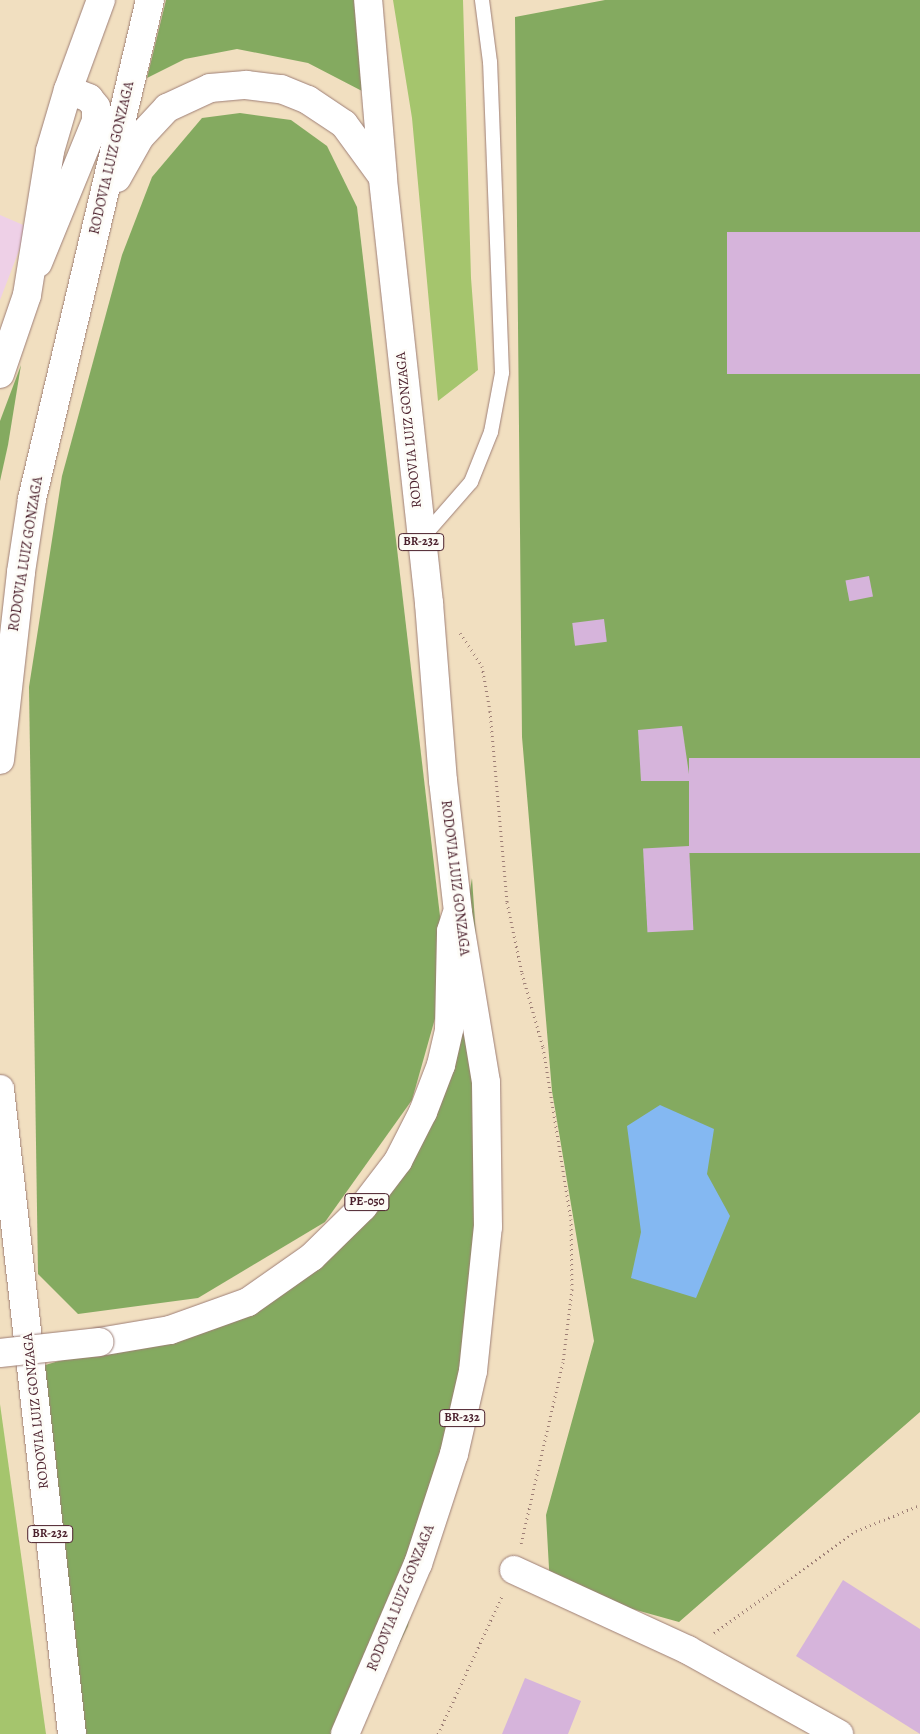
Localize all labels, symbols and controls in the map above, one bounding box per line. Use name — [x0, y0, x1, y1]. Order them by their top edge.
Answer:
street label: RODOVIA LUIZ GONZAGA — [86, 80, 138, 236]
street label: RODOVIA LUIZ GONZAGA — [392, 351, 426, 509]
street label: RODOVIA LUIZ GONZAGA — [5, 475, 47, 633]
road number: BR-232 — [397, 532, 445, 552]
street label: RODOVIA LUIZ GONZAGA — [437, 799, 473, 957]
road number: PE-050 — [343, 1192, 391, 1212]
street label: RODOVIA LUIZ GONZAGA — [19, 1332, 53, 1490]
road number: BR-232 — [438, 1409, 486, 1428]
street label: RODOVIA LUIZ GONZAGA — [364, 1522, 438, 1674]
road number: BR-232 — [26, 1525, 74, 1544]

